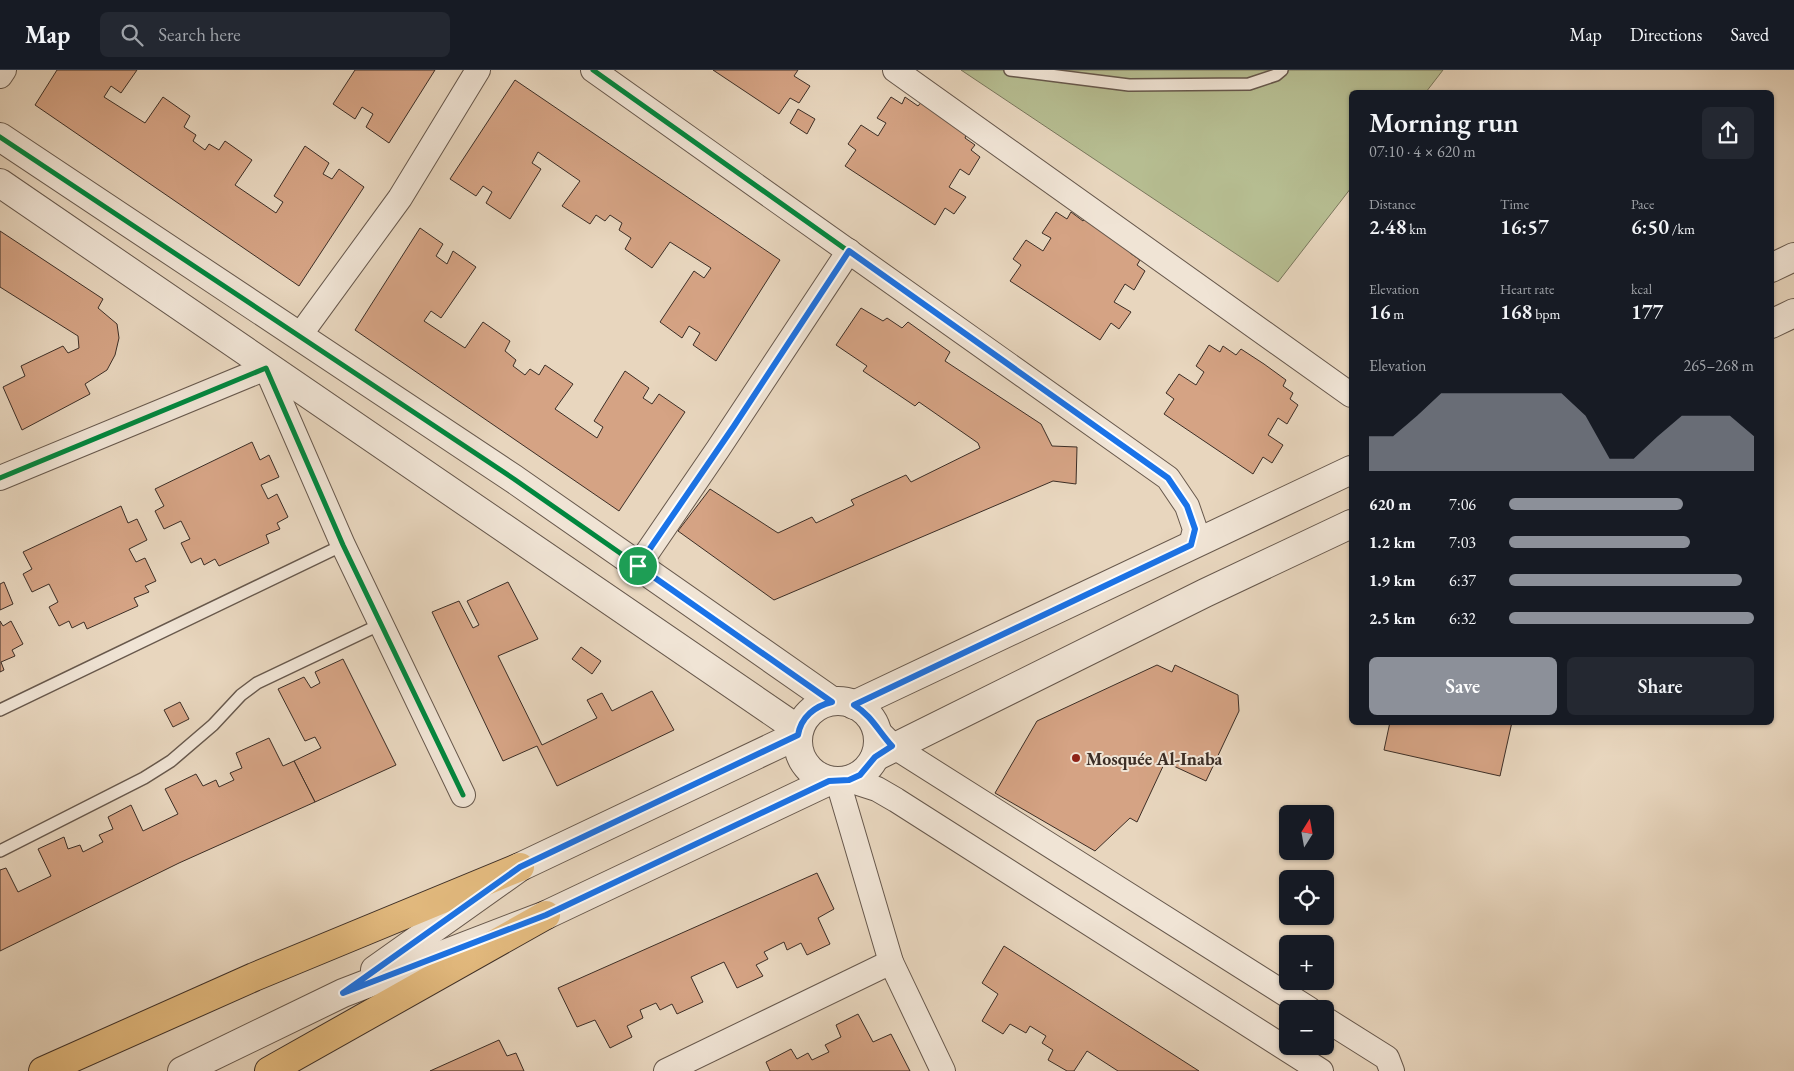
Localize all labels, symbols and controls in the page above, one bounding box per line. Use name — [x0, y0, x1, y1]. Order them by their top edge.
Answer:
search box — [100, 12, 450, 57]
text: Map — [25, 19, 70, 50]
icon: search — [118, 21, 146, 49]
text: Search here — [158, 22, 241, 47]
text: Map — [1570, 23, 1602, 46]
text: Directions — [1630, 23, 1702, 46]
text: Saved — [1730, 23, 1769, 46]
text: Morning run — [1369, 104, 1519, 140]
button: share — [1702, 107, 1754, 159]
text: 07:10 · 4 × 620 m — [1369, 141, 1476, 162]
text: Distance — [1369, 195, 1416, 213]
text: Time — [1500, 195, 1529, 213]
text: Pace — [1631, 195, 1655, 213]
text: 2.48 — [1369, 213, 1406, 240]
text: 16:57 — [1500, 213, 1549, 240]
text: 6:50 — [1631, 213, 1669, 240]
text: km — [1406, 220, 1427, 238]
text: /km — [1669, 220, 1695, 238]
text: Elevation — [1369, 280, 1419, 298]
text: Heart rate — [1500, 280, 1554, 298]
text: kcal — [1631, 280, 1652, 298]
text: 16 — [1369, 298, 1391, 325]
text: 168 — [1500, 298, 1532, 325]
text: 177 — [1631, 298, 1663, 325]
text: m — [1391, 305, 1404, 323]
text: bpm — [1532, 305, 1561, 323]
text: Elevation — [1369, 355, 1427, 376]
text: 265–268 m — [1683, 355, 1754, 376]
text: 620 m — [1369, 494, 1411, 515]
text: 7:06 — [1449, 494, 1476, 515]
text: 1.2 km — [1369, 532, 1415, 553]
text: 7:03 — [1449, 532, 1476, 553]
pin — [617, 545, 659, 587]
icon: arrive — [624, 552, 652, 580]
text: 1.9 km — [1369, 570, 1415, 591]
text: 6:37 — [1449, 570, 1476, 591]
text: 2.5 km — [1369, 608, 1415, 629]
text: 6:32 — [1449, 608, 1476, 629]
button: Save — [1369, 657, 1557, 715]
button: Share — [1567, 657, 1754, 715]
place label: Mosquée Al-Inaba — [1086, 747, 1223, 770]
marker: Mosquée Al-Inaba — [1070, 752, 1082, 764]
north arrow — [1279, 805, 1334, 860]
map controls — [1279, 805, 1334, 1055]
button: locate — [1279, 870, 1334, 925]
button: + — [1279, 935, 1334, 990]
button: − — [1279, 1000, 1334, 1055]

